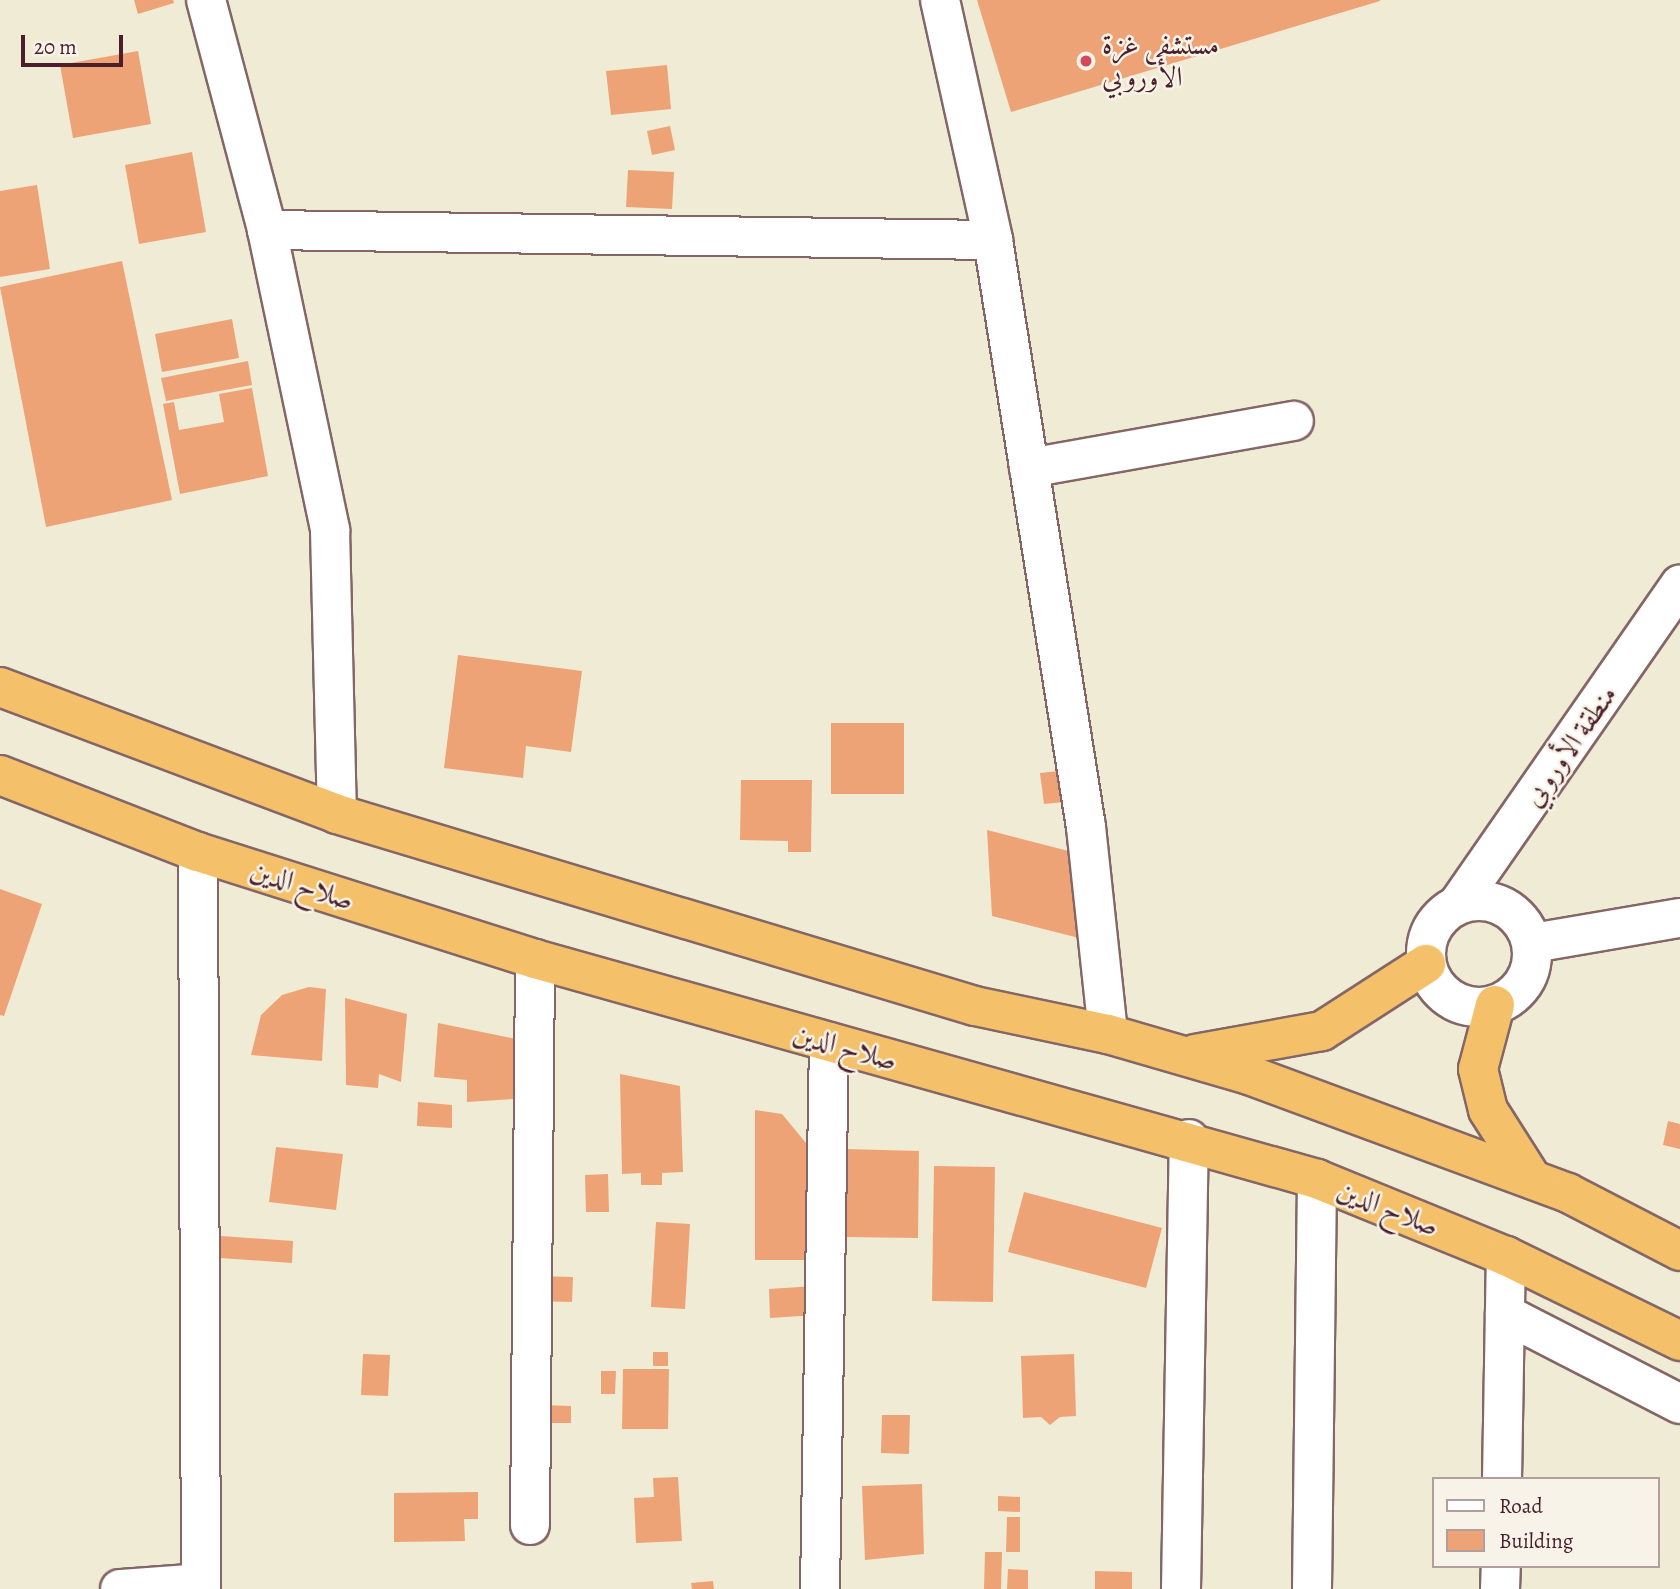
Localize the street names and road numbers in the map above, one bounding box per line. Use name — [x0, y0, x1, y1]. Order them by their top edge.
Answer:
street label: منطقة الأوروبي — [1516, 679, 1624, 813]
street label: صلاح الدين — [246, 853, 358, 917]
street label: صلاح الدين — [789, 1016, 901, 1078]
street label: صلاح الدين — [1332, 1172, 1444, 1244]

